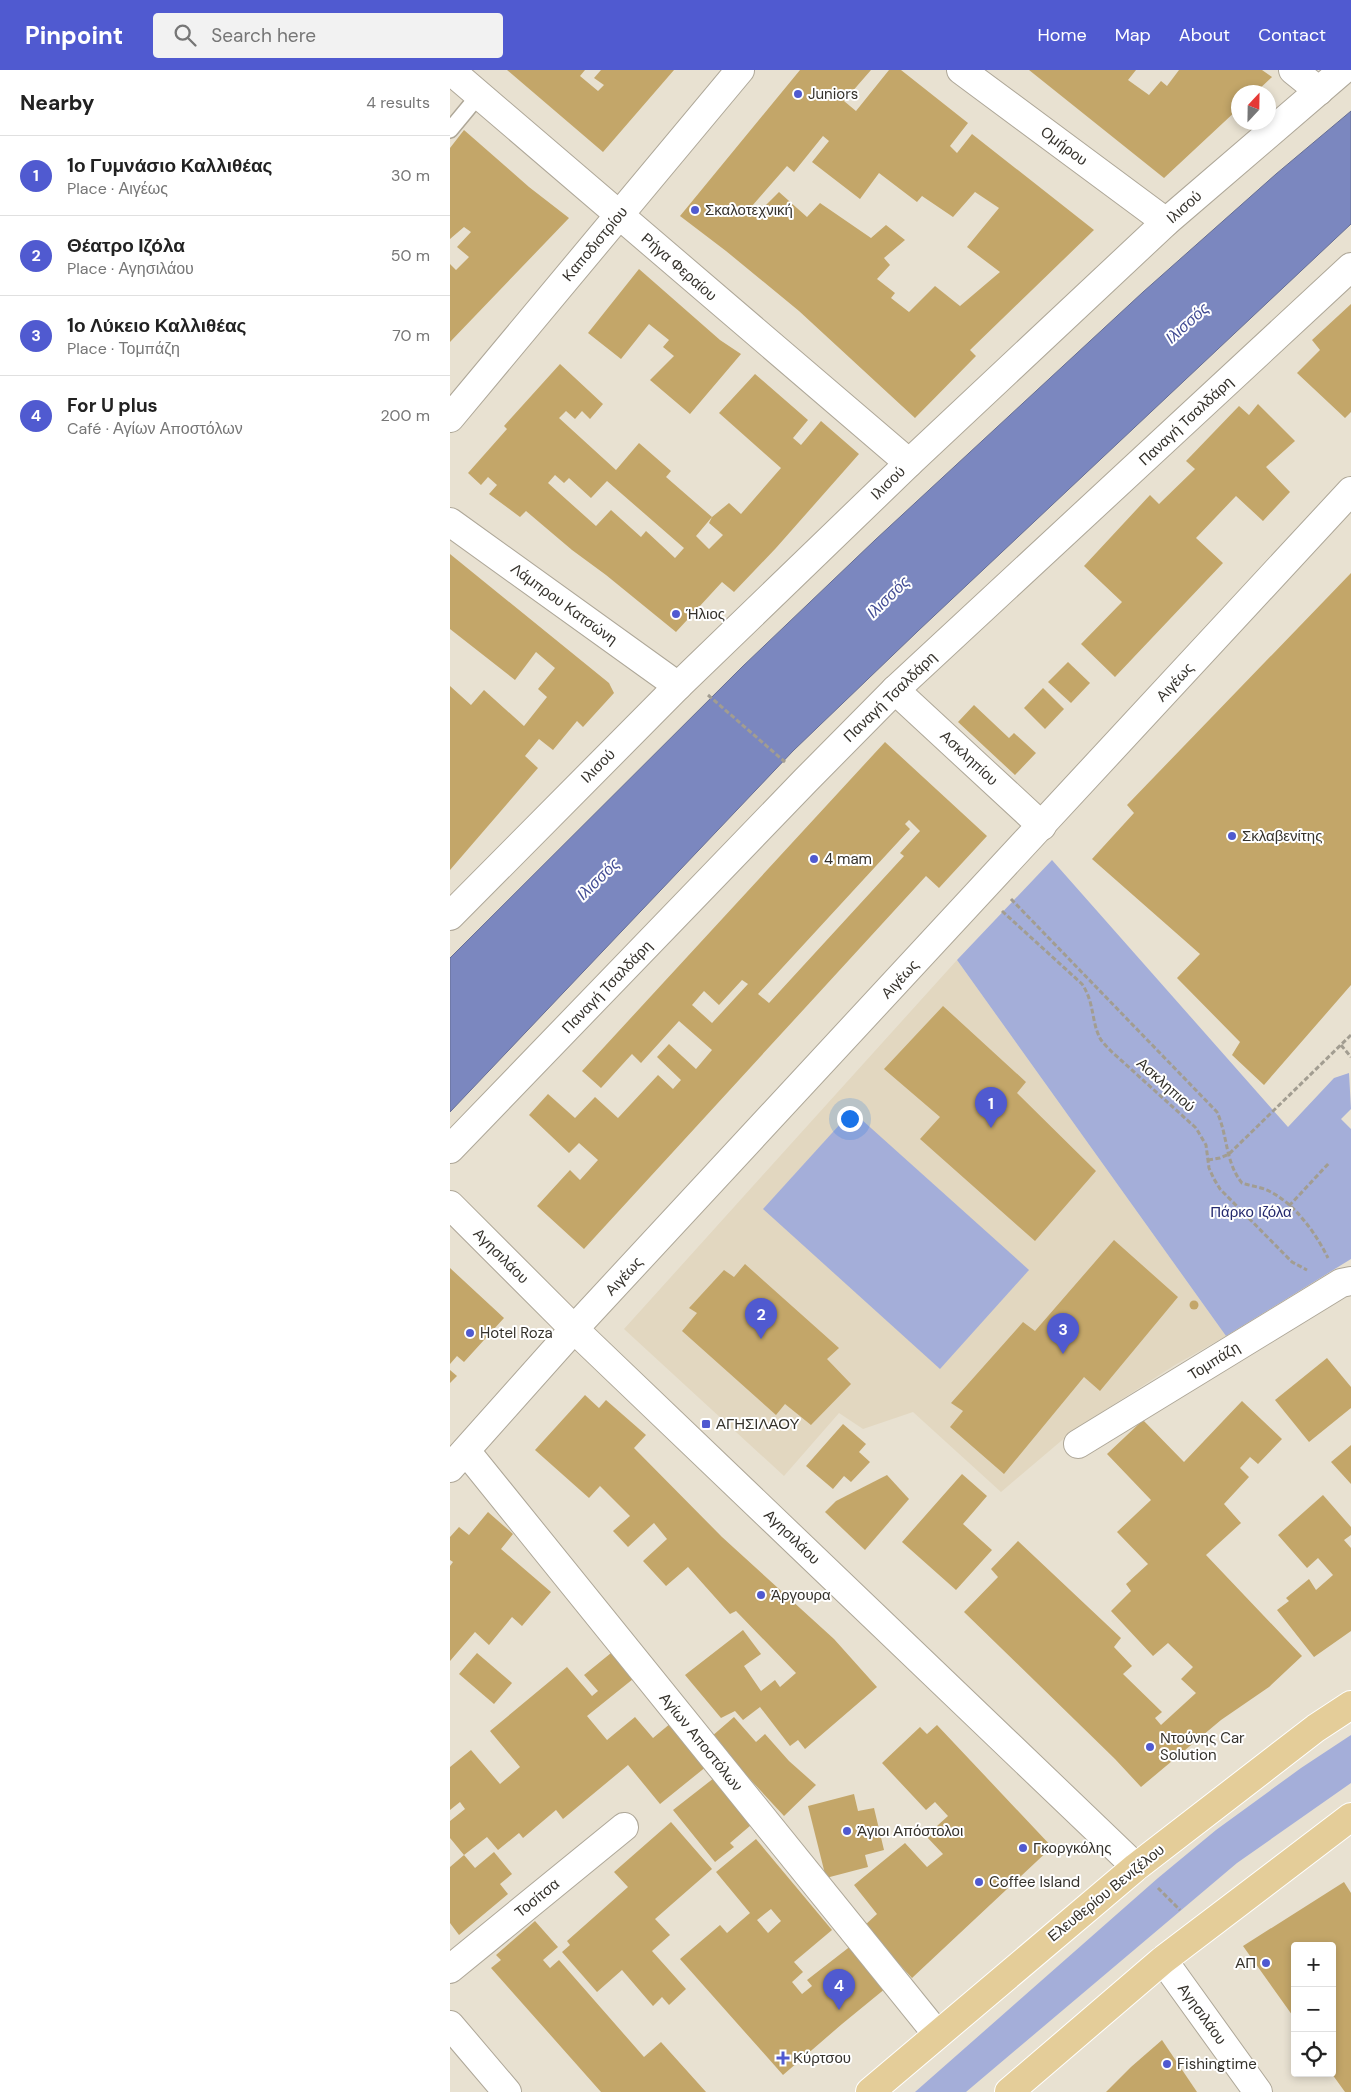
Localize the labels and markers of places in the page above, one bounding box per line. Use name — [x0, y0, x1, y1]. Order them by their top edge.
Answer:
place label: Juniors — [808, 84, 858, 104]
marker: Juniors — [792, 88, 804, 100]
place label: Σκαλοτεχνική — [705, 200, 793, 220]
marker: Σκαλοτεχνική — [689, 204, 701, 216]
place label: Ήλιος — [685, 604, 725, 624]
marker: Ήλιος — [670, 608, 682, 620]
place label: Σκλαβενίτης — [1242, 826, 1322, 846]
marker: Σκλαβενίτης — [1226, 830, 1238, 842]
place label: 4 mam — [824, 849, 872, 869]
marker: 4 mam — [808, 853, 820, 865]
pin: 1 — [975, 1087, 1007, 1128]
pin: 2 — [745, 1298, 777, 1339]
pin: 3 — [1047, 1313, 1079, 1354]
place label: Hotel Roza — [480, 1323, 553, 1343]
marker: Hotel Roza — [464, 1327, 476, 1339]
place label: ΑΓΗΣΙΛΑΟΥ — [716, 1414, 799, 1434]
marker: ΑΓΗΣΙΛΑΟΥ — [700, 1418, 712, 1430]
place label: Άργουρα — [771, 1585, 831, 1605]
marker: Άργουρα — [755, 1589, 767, 1601]
place label: Ντούνης Car Solution — [1160, 1728, 1245, 1765]
marker: Ντούνης Car Solution — [1144, 1741, 1156, 1753]
place label: Άγιοι Απόστολοι — [857, 1821, 963, 1841]
marker: Άγιοι Απόστολοι — [841, 1825, 853, 1837]
place label: Γκοργκόλης — [1033, 1838, 1111, 1858]
marker: Γκοργκόλης — [1017, 1842, 1029, 1854]
place label: Coffee Island — [989, 1872, 1080, 1892]
marker: Coffee Island — [973, 1876, 985, 1888]
place label: ΑΠ — [1235, 1953, 1256, 1973]
marker: ΑΠ — [1260, 1957, 1272, 1969]
pin: 4 — [823, 1969, 855, 2010]
place label: Κύρτσου — [793, 2048, 851, 2068]
marker: Κύρτσου — [777, 2052, 789, 2064]
place label: Fishingtime — [1177, 2054, 1257, 2074]
marker: Fishingtime — [1161, 2058, 1173, 2070]

